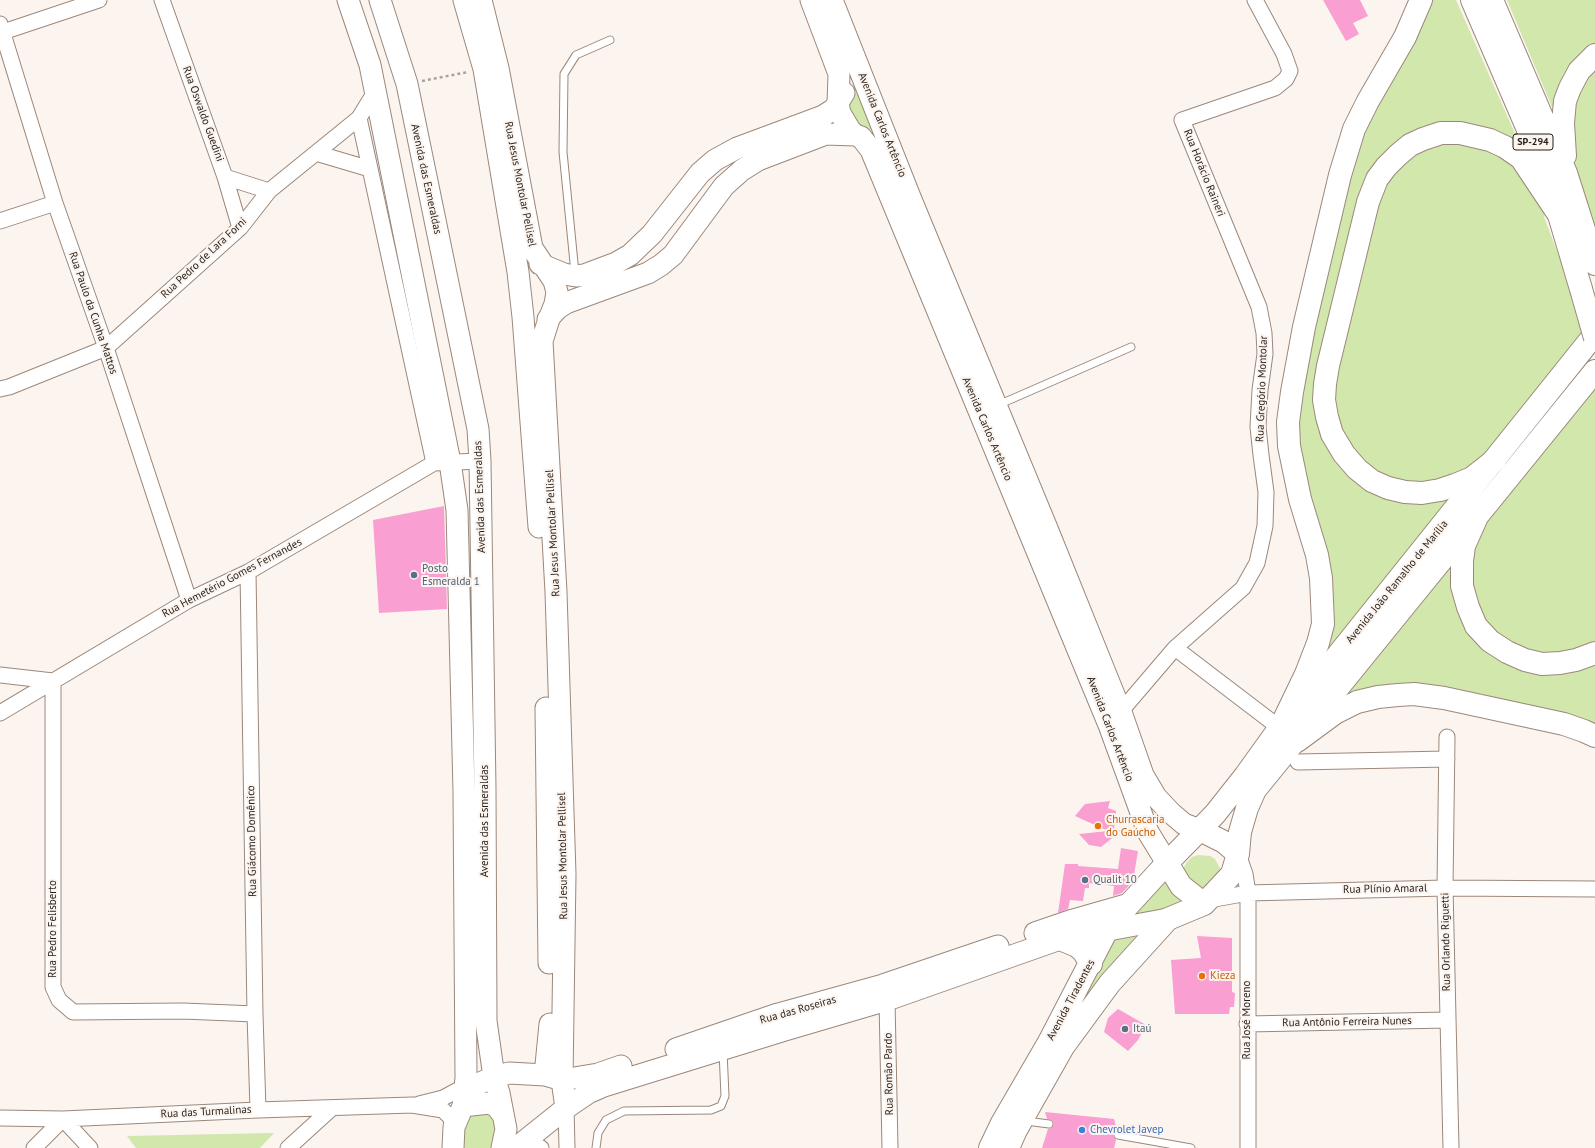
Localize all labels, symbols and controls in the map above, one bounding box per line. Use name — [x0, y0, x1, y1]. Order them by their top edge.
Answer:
street label: Rua Oswaldo Guedini — [180, 65, 226, 163]
street label: Avenida Carlos Artêncio — [855, 71, 909, 179]
street label: Rua Jesus Montolar Pellisel — [501, 120, 539, 248]
street label: Avenida das Esmeraldas — [408, 123, 444, 235]
street label: Rua Horácio Raineri — [1180, 127, 1228, 219]
road number: SP-294 — [1513, 134, 1553, 150]
street label: Rua Pedro de Lara Forni — [158, 215, 250, 301]
street label: Rua Paulo da Cunha Mattos — [66, 250, 120, 376]
street label: Rua Gregório Montolar — [1254, 336, 1270, 442]
street label: Avenida Carlos Artêncio — [959, 375, 1015, 483]
street label: Avenida das Esmeraldas — [471, 441, 489, 553]
street label: Rua Jesus Montolar Pellisel — [543, 469, 563, 597]
street label: Avenida João Ramalho de Marília — [1343, 518, 1451, 646]
street label: Rua Hemetério Gomes Fernandes — [160, 535, 304, 621]
place label: Posto Esmeralda 1 — [422, 562, 480, 588]
marker: Posto Esmeralda 1 — [409, 570, 419, 580]
street label: Avenida Carlos Artêncio — [1084, 675, 1136, 783]
street label: Avenida das Esmeraldas — [478, 765, 492, 877]
street label: Rua Giácomo Domênico — [244, 785, 260, 897]
street label: Rua Jesus Montolar Pellisel — [555, 792, 571, 920]
place label: Churrascaria do Gaúcho — [1106, 813, 1164, 839]
marker: Churrascaria do Gaúcho — [1093, 821, 1103, 831]
place label: Qualit 10 — [1093, 873, 1137, 887]
marker: Qualit 10 — [1080, 875, 1090, 885]
street label: Rua Pedro Felisberto — [46, 880, 60, 978]
street label: Rua Plínio Amaral — [1343, 882, 1427, 896]
street label: Rua Orlando Riguetti — [1439, 893, 1453, 991]
street label: Avenida Tiradentes — [1044, 957, 1098, 1043]
place label: Kieza — [1210, 969, 1235, 983]
marker: Kieza — [1197, 971, 1207, 981]
street label: Rua José Moreno — [1240, 981, 1254, 1059]
street label: Rua das Roseiras — [758, 993, 838, 1027]
street label: Rua Antônio Ferreira Nunes — [1282, 1014, 1412, 1030]
place label: Itaú — [1133, 1022, 1151, 1036]
marker: Itaú — [1120, 1024, 1130, 1034]
street label: Rua Romão Pardo — [882, 1033, 896, 1115]
street label: Rua das Turmalinas — [160, 1103, 252, 1121]
place label: Chevrolet Javep — [1090, 1123, 1163, 1137]
marker: Chevrolet Javep — [1077, 1125, 1087, 1135]

